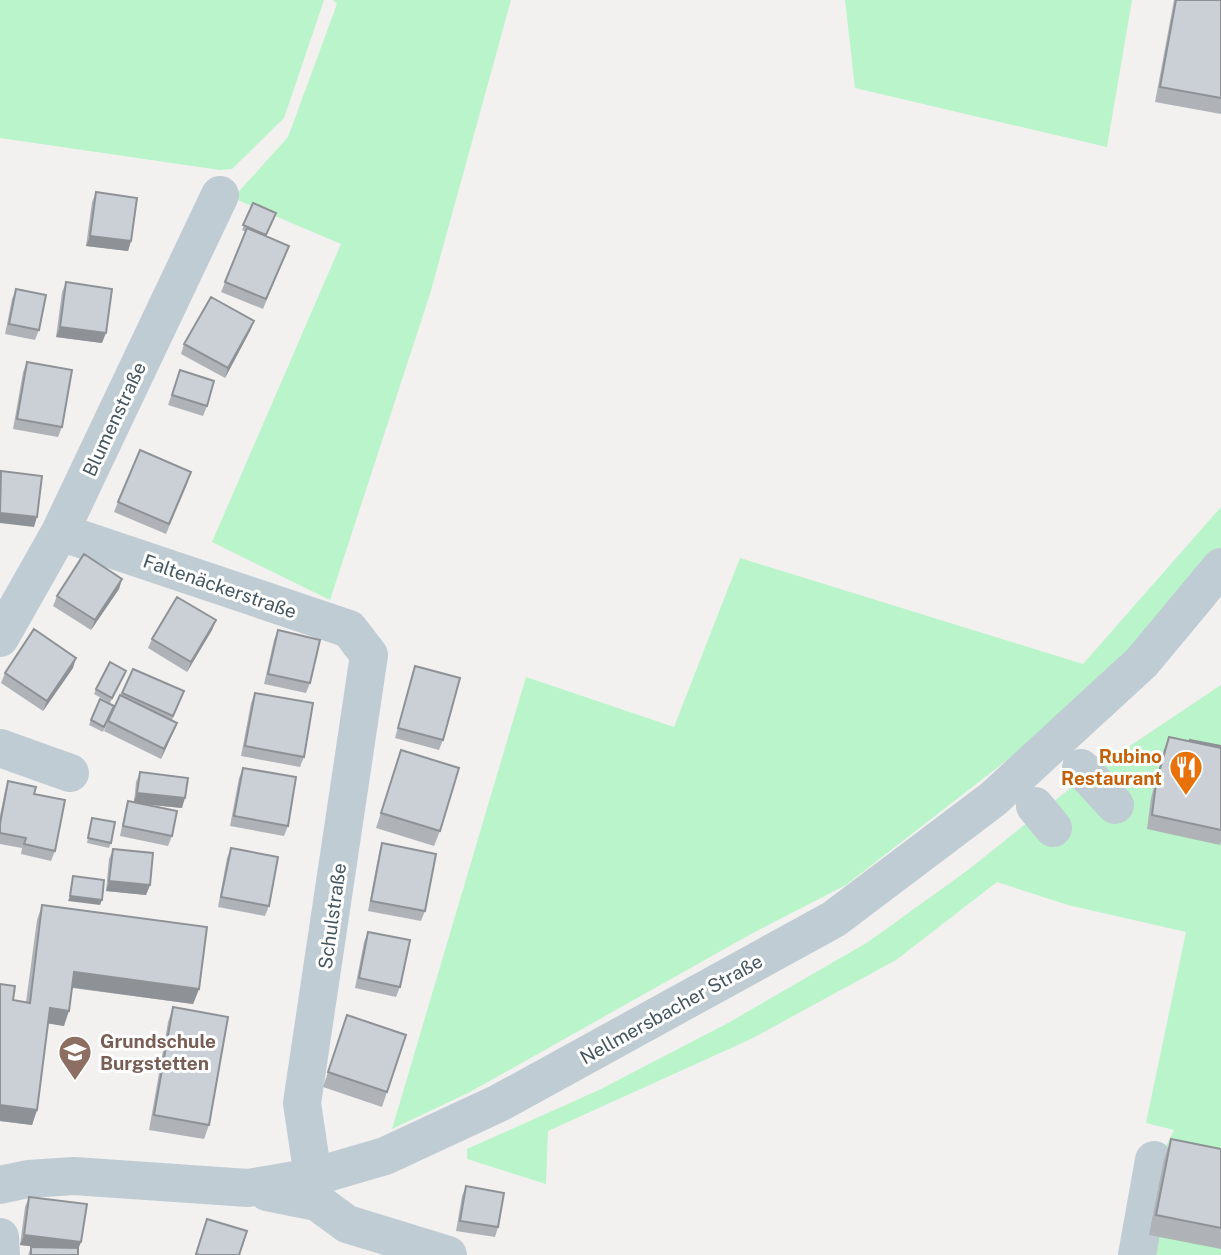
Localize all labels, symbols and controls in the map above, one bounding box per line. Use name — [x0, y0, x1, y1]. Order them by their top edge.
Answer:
street label: Blumenstraße — [78, 358, 150, 480]
street label: Faltenäckerstraße — [140, 549, 300, 623]
place label: Rubino Restaurant — [1061, 745, 1162, 789]
restaurant icon: Rubino Restaurant — [1167, 748, 1205, 797]
street label: Schulstraße — [314, 862, 350, 970]
street label: Nellmersbacher Straße — [576, 950, 766, 1068]
place label: Grundschule Burgstetten — [100, 1030, 216, 1074]
school or university icon: Grundschule Burgstetten — [56, 1033, 94, 1082]

